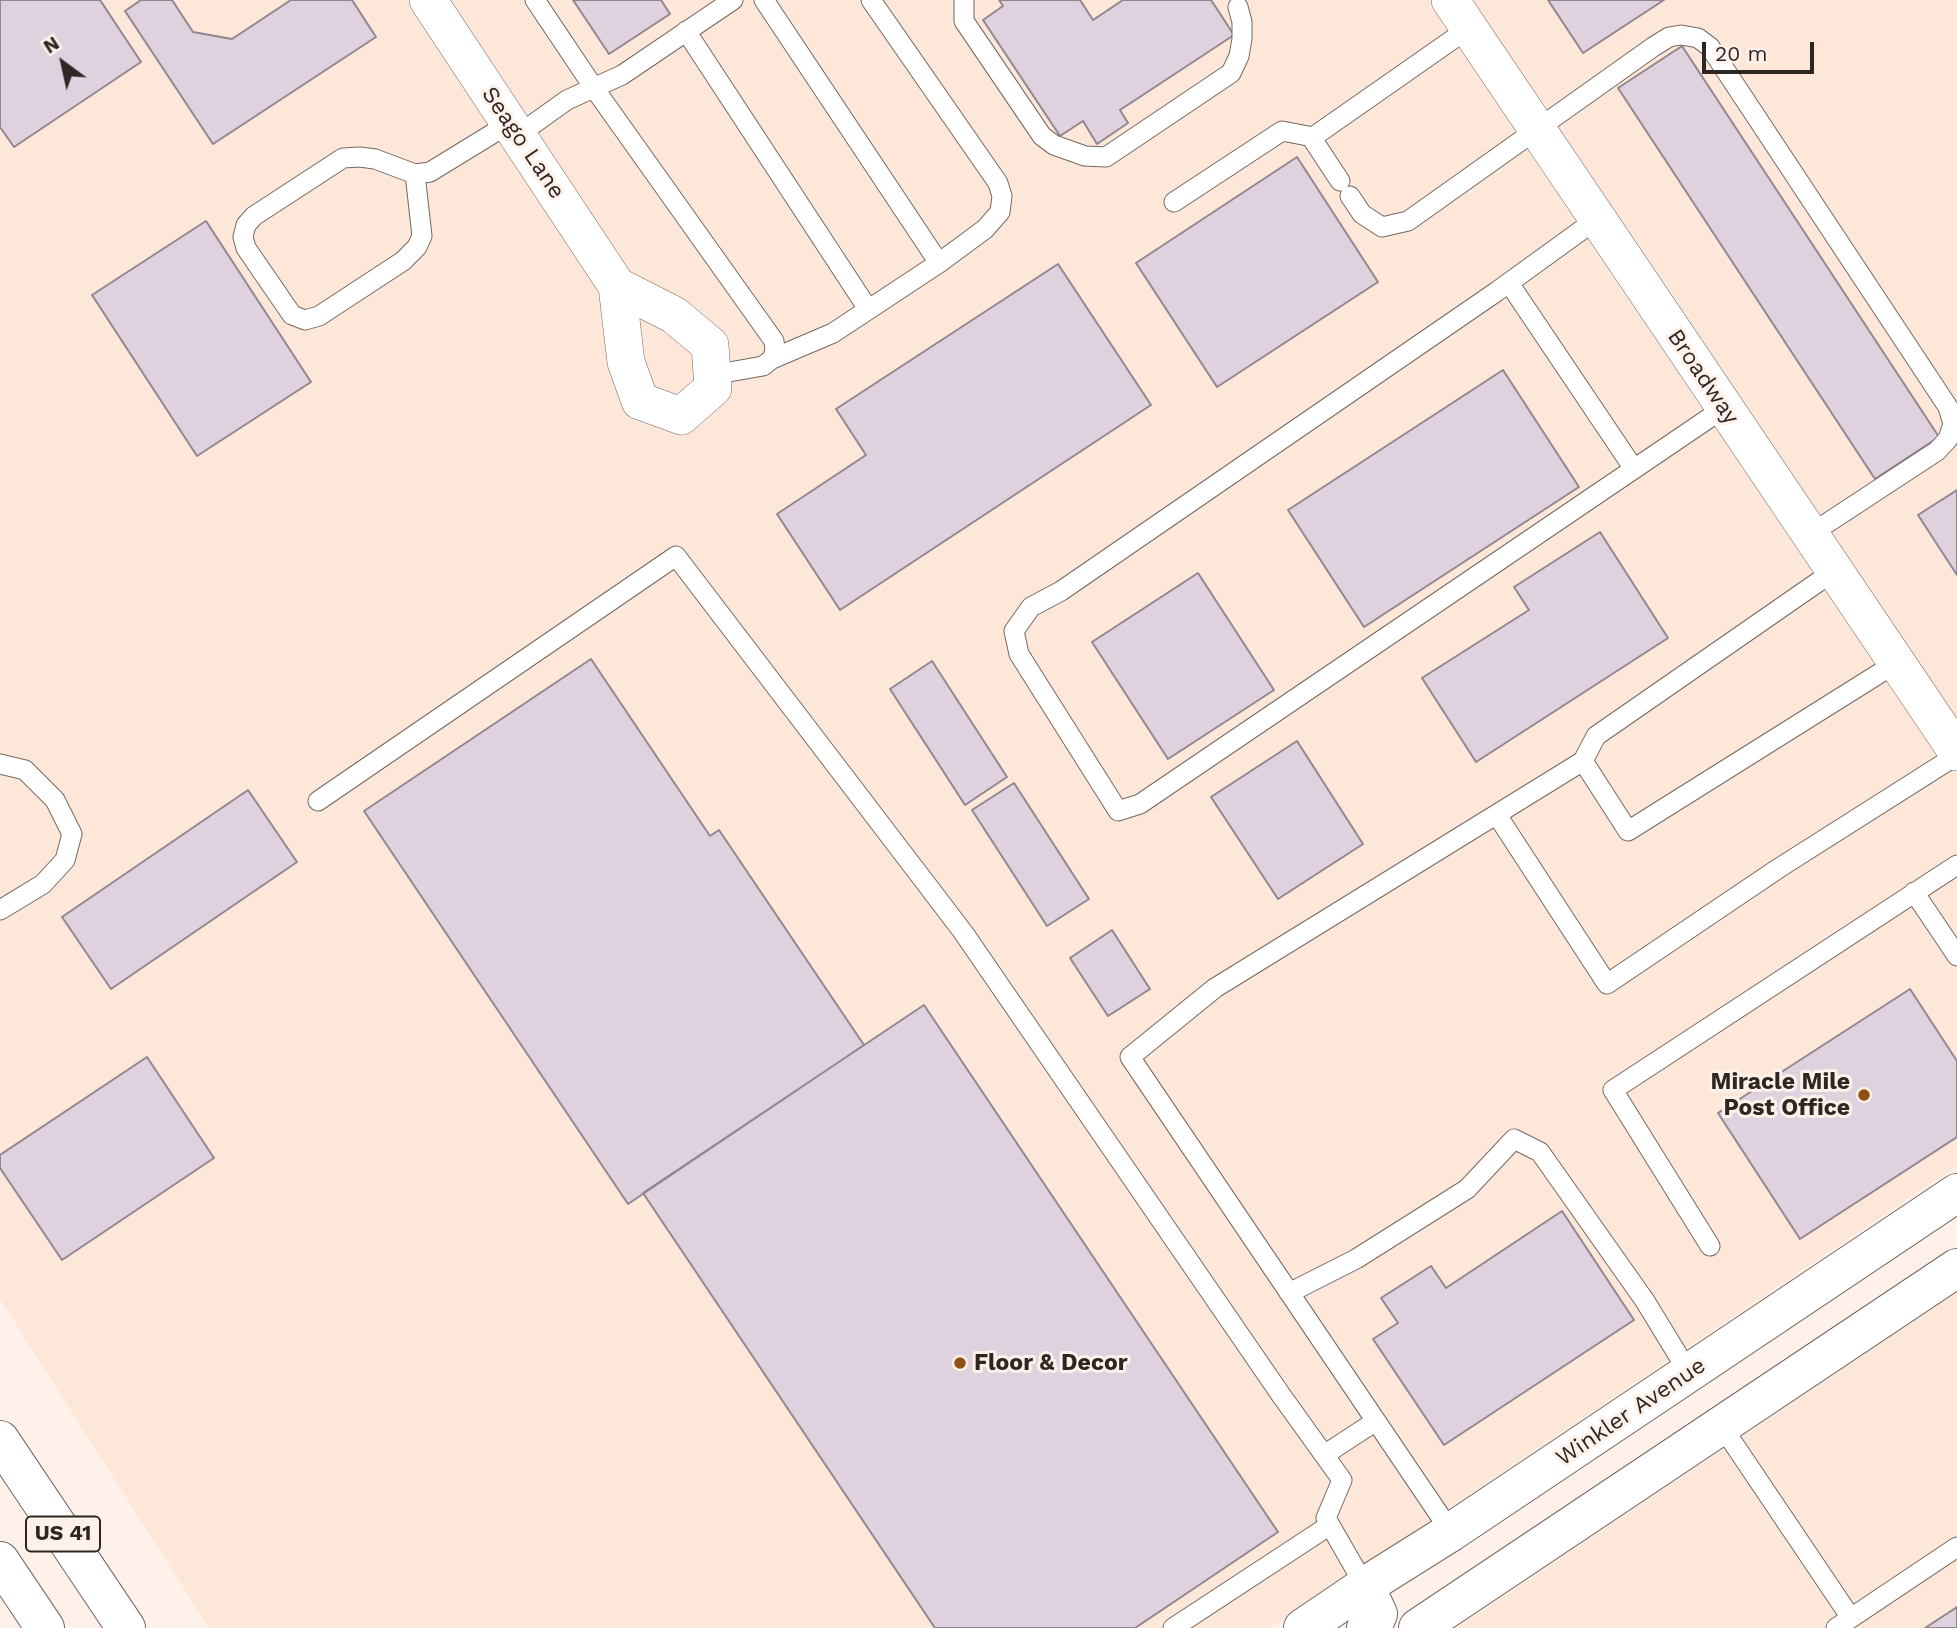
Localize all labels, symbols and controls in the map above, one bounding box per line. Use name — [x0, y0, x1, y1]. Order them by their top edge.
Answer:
north arrow — [28, 28, 98, 98]
scale bar — [1705, 28, 1817, 72]
text: N — [39, 31, 63, 58]
text: 20 m — [1715, 41, 1767, 66]
street label: Seago Lane — [475, 82, 571, 204]
street label: Broadway — [1661, 324, 1745, 430]
place label: Miracle Mile Post Office — [1710, 1068, 1850, 1122]
marker: Miracle Mile Post Office — [1856, 1087, 1872, 1103]
place label: Floor & Decor — [974, 1349, 1128, 1377]
street label: Winkler Avenue — [1551, 1352, 1711, 1472]
marker: Floor & Decor — [952, 1355, 968, 1371]
road number: US 41 — [26, 1516, 100, 1552]

